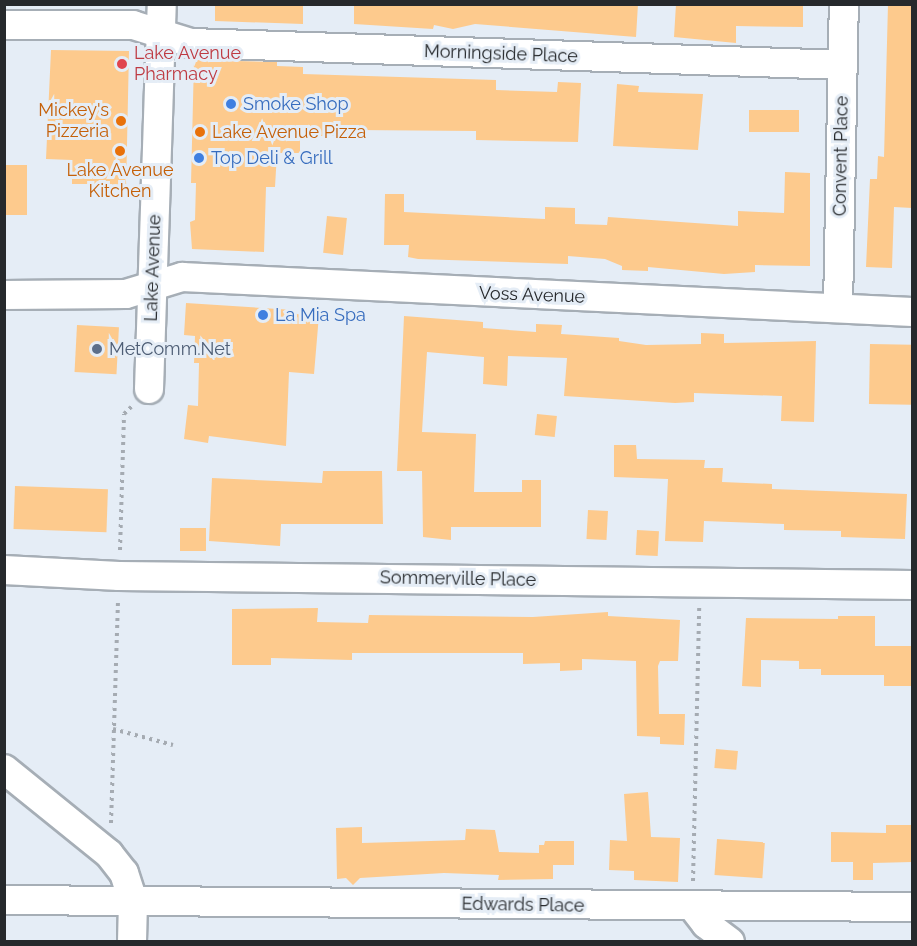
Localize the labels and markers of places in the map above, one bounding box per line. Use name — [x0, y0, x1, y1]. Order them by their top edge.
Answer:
place label: Lake Avenue Pharmacy — [134, 43, 242, 86]
marker: Lake Avenue Pharmacy — [115, 57, 129, 71]
place label: Smoke Shop — [243, 93, 349, 115]
marker: Smoke Shop — [224, 97, 238, 111]
place label: Mickey's Pizzeria — [38, 100, 109, 142]
marker: Mickey's Pizzeria — [114, 114, 128, 128]
place label: Lake Avenue Pizza — [212, 121, 367, 143]
marker: Lake Avenue Pizza — [193, 125, 207, 139]
marker: Lake Avenue Kitchen — [113, 144, 127, 158]
place label: Top Deli & Grill — [211, 147, 333, 169]
marker: Top Deli & Grill — [192, 151, 206, 165]
place label: Lake Avenue Kitchen — [66, 160, 174, 202]
place label: La Mia Spa — [275, 304, 366, 326]
marker: La Mia Spa — [256, 308, 270, 322]
place label: MetComm.Net — [109, 338, 231, 360]
marker: MetComm.Net — [90, 342, 104, 356]

